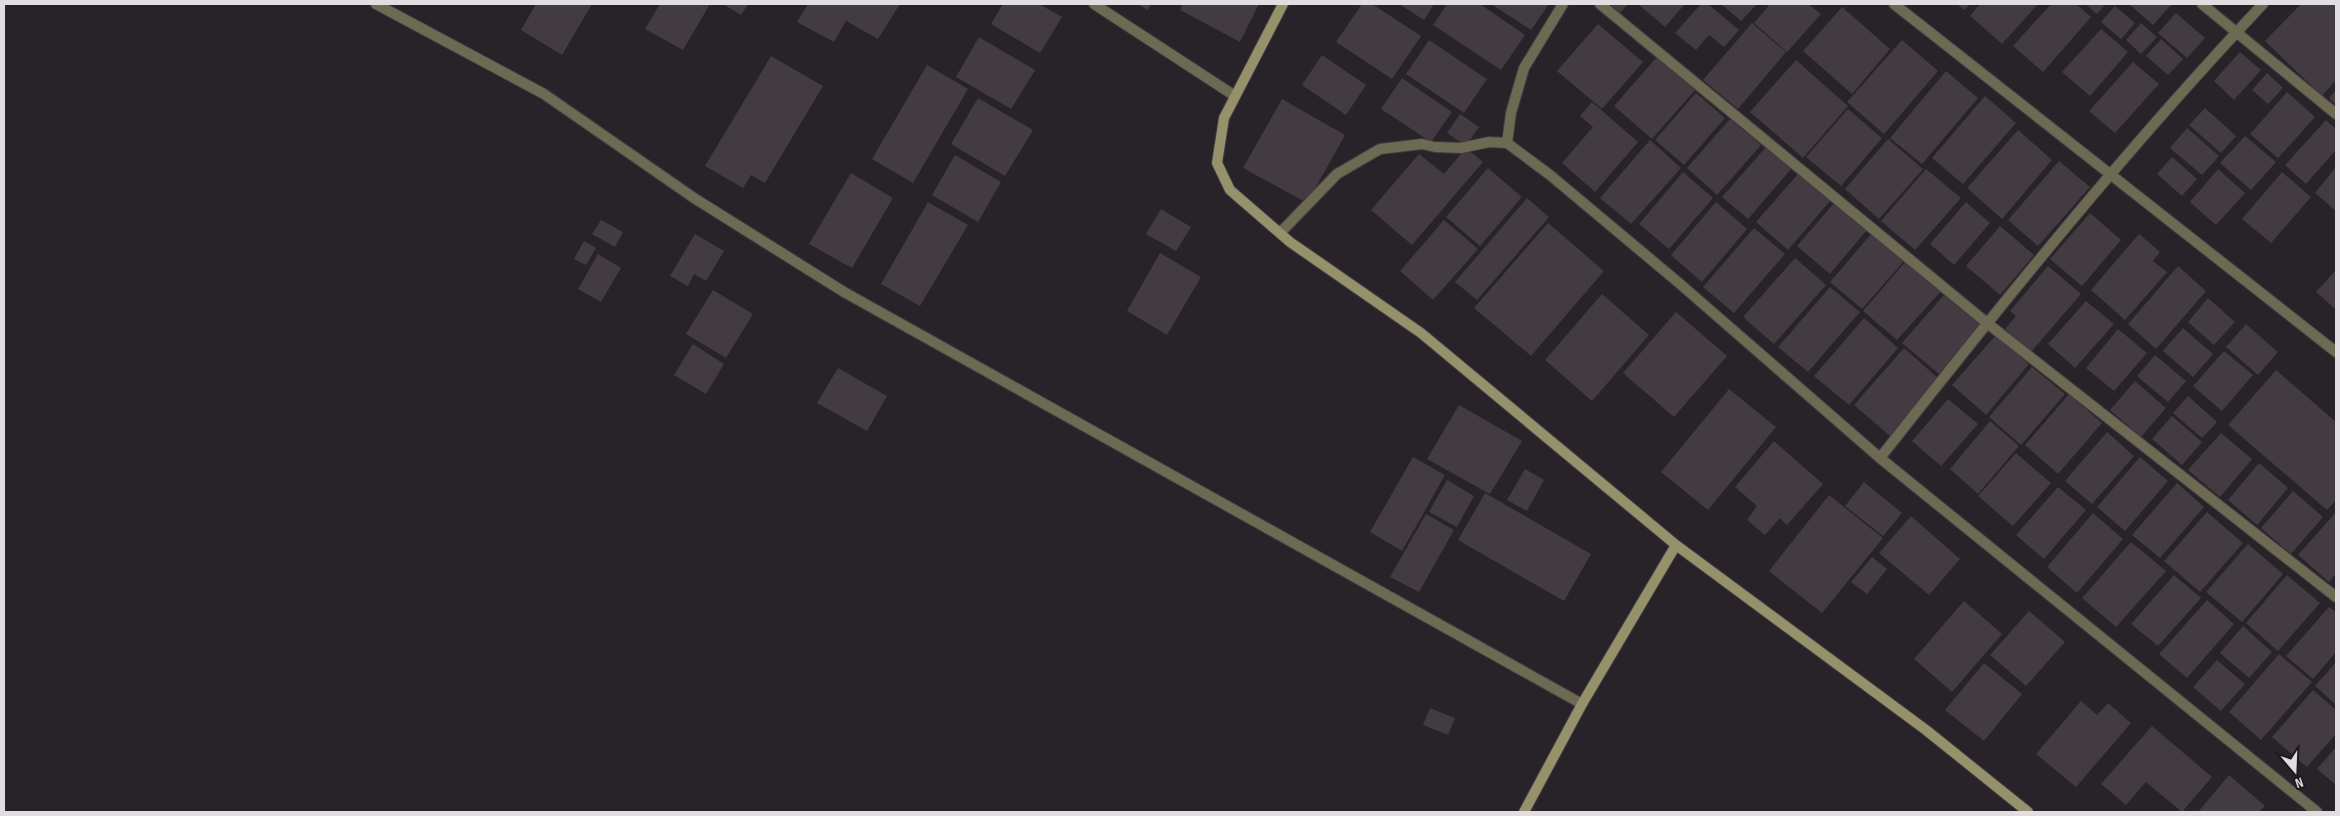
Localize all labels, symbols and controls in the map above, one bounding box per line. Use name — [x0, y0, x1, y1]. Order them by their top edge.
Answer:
north arrow — [2270, 746, 2320, 796]
text: N — [2293, 774, 2305, 792]

